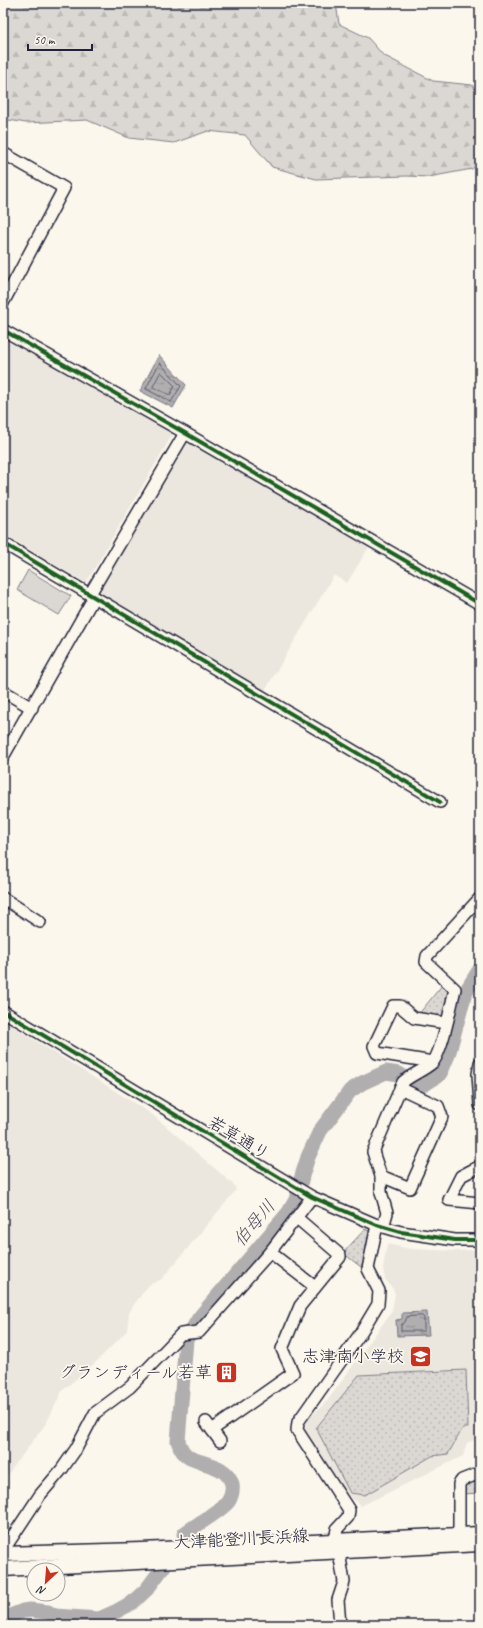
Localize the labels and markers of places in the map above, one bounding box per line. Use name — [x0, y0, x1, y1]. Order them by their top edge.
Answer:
school or university icon: 志津南小学校 — [407, 1343, 433, 1369]
place label: 志津南小学校 — [302, 1346, 404, 1367]
building icon: グランディール若草 — [214, 1359, 240, 1385]
place label: グランディール若草 — [59, 1362, 212, 1383]

